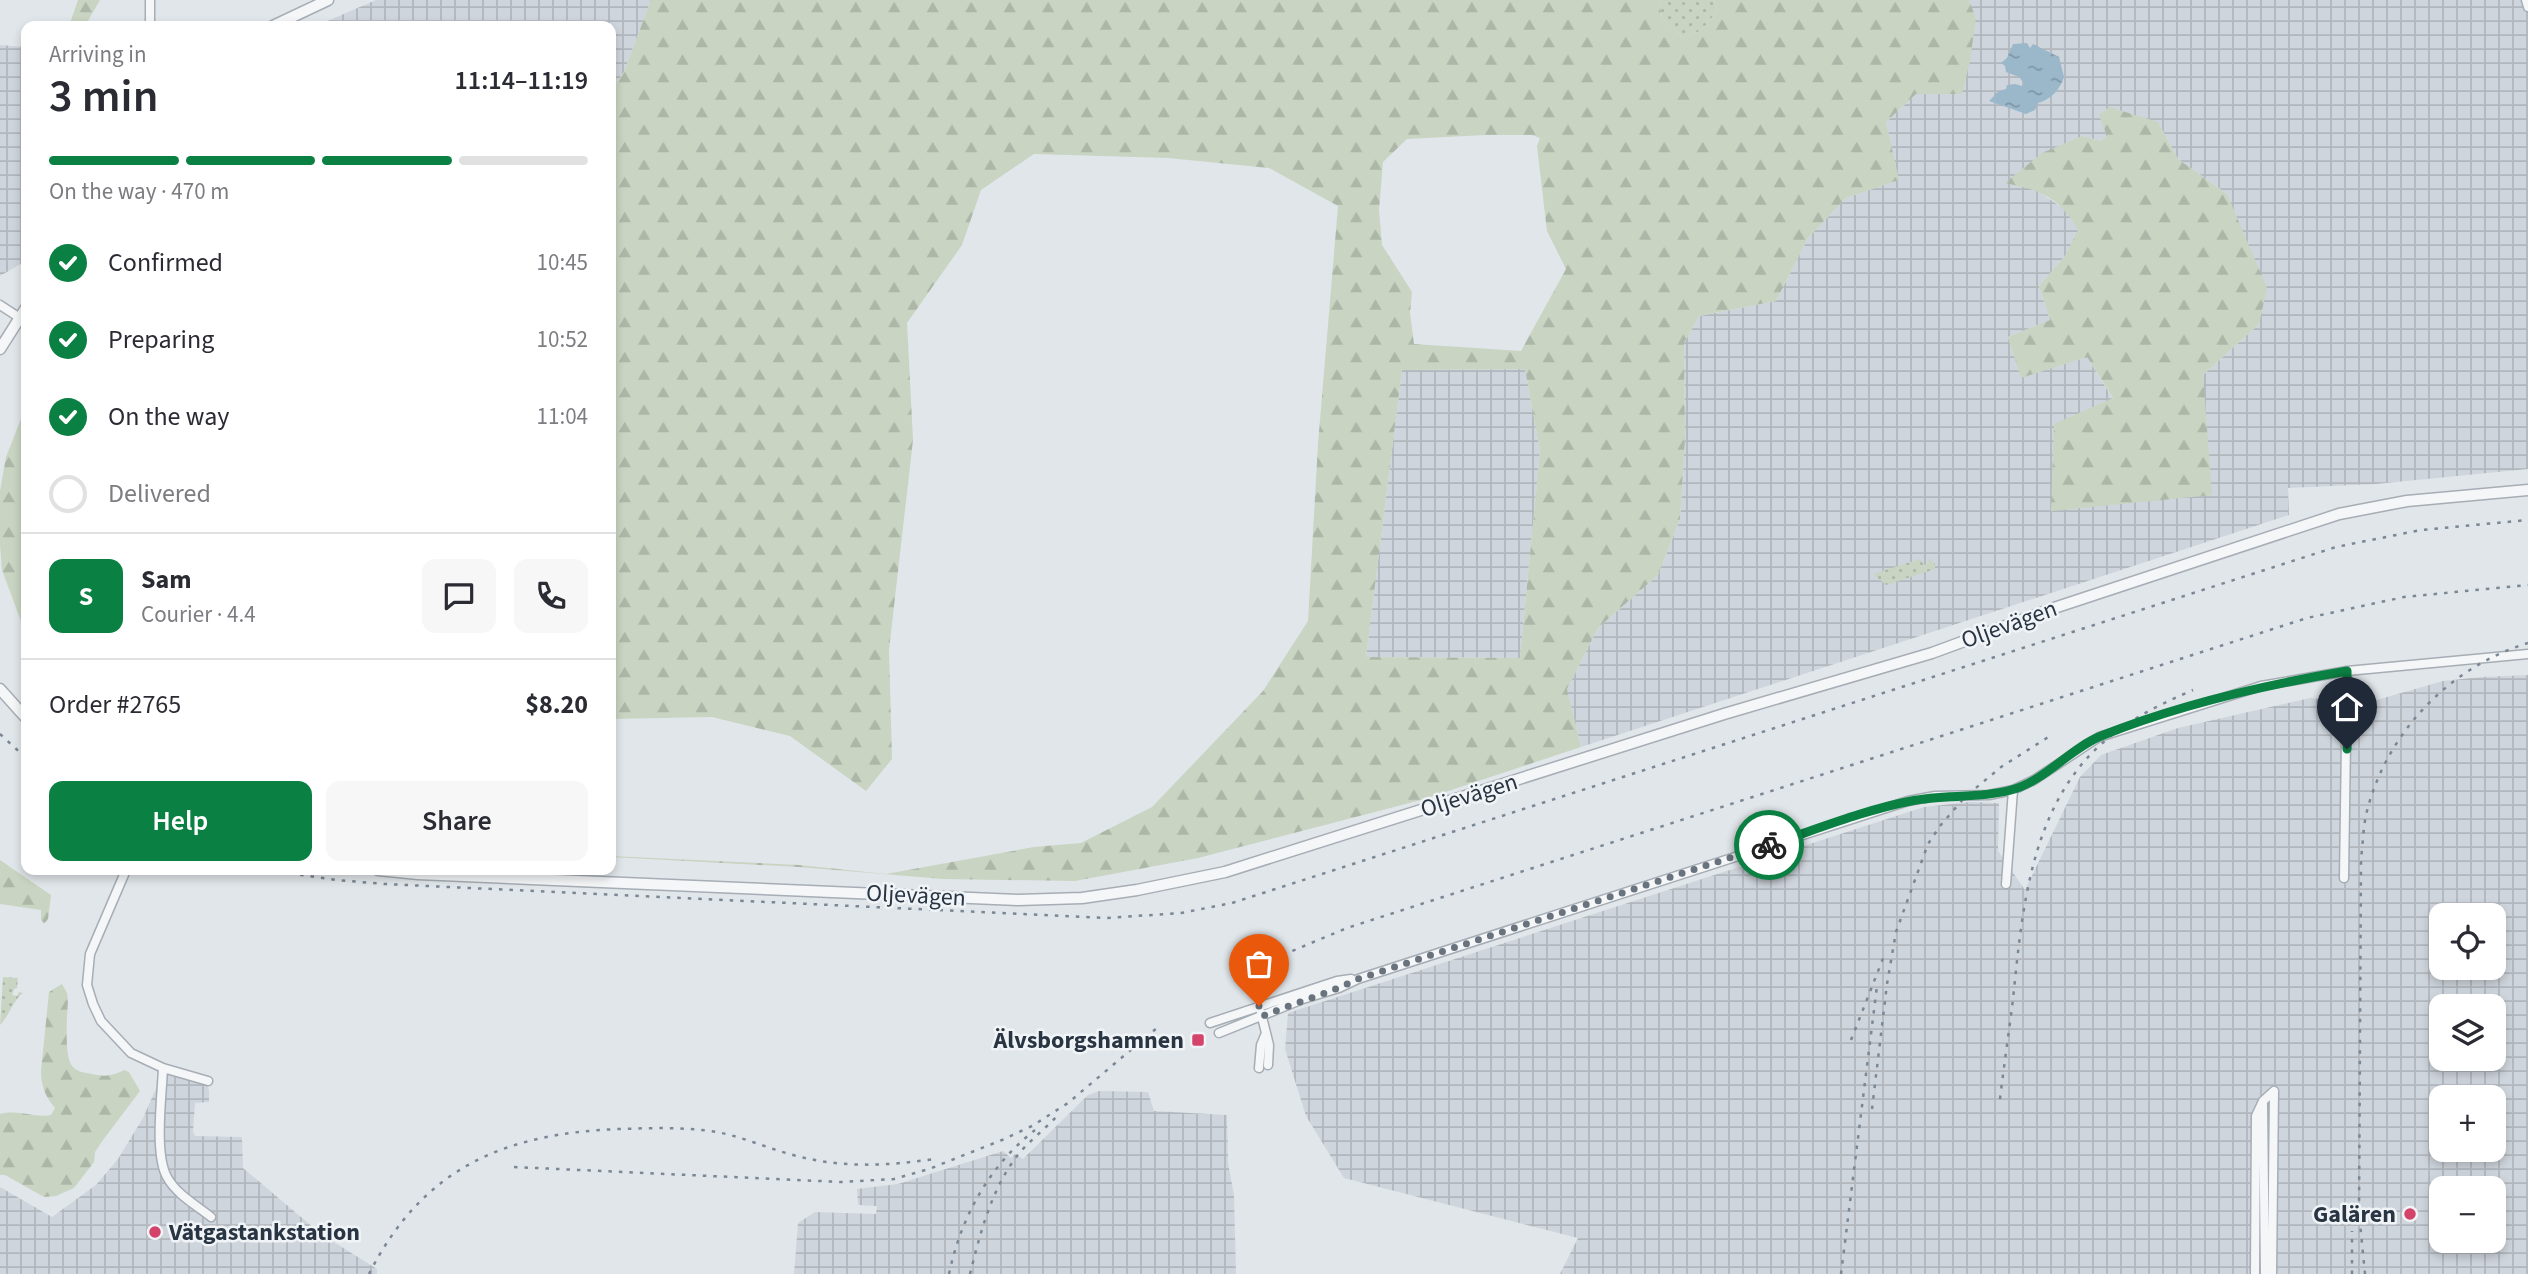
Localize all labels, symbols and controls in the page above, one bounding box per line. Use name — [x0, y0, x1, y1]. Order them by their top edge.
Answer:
text: Arriving in — [49, 38, 147, 71]
text: 11:14–11:19 — [455, 62, 588, 99]
text: 3 min — [49, 64, 158, 129]
text: On the way · 470 m — [49, 175, 229, 208]
icon: check — [49, 244, 87, 282]
text: Confirmed — [108, 244, 223, 281]
text: 10:45 — [537, 246, 588, 279]
icon: check — [49, 321, 87, 359]
text: Preparing — [108, 321, 214, 358]
text: 10:52 — [537, 323, 588, 356]
icon: check — [49, 398, 87, 436]
text: On the way — [108, 398, 229, 435]
text: 11:04 — [537, 400, 588, 433]
text: Delivered — [108, 475, 211, 512]
button: chat — [422, 559, 496, 633]
button: phone — [514, 559, 588, 633]
text: Sam — [141, 561, 191, 598]
text: S — [79, 578, 93, 615]
street label: Oljevägen — [1956, 591, 2062, 658]
text: Courier · 4.4 — [141, 598, 256, 631]
pin — [2317, 677, 2377, 749]
text: Order #2765 — [49, 686, 181, 723]
text: $8.20 — [525, 686, 588, 723]
icon: home — [2328, 688, 2366, 726]
street label: Oljevägen — [1416, 764, 1522, 827]
button: Help — [49, 781, 312, 861]
button: Share — [326, 781, 588, 861]
courier — [1734, 810, 1804, 880]
icon: bike — [1750, 826, 1788, 864]
street label: Oljevägen — [865, 875, 967, 916]
map controls — [2429, 903, 2506, 1253]
button: locate — [2429, 903, 2506, 980]
pin — [1229, 934, 1289, 1006]
icon: bag — [1240, 945, 1278, 983]
button: layers — [2429, 994, 2506, 1071]
place label: Älvsborgshamnen — [993, 1023, 1184, 1058]
marker: Älvsborgshamnen — [1190, 1032, 1206, 1048]
button: + — [2429, 1085, 2506, 1162]
button: − — [2429, 1176, 2506, 1253]
place label: Galären — [2313, 1197, 2396, 1232]
marker: Galären — [2402, 1206, 2418, 1222]
place label: Vätgastankstation — [168, 1215, 360, 1250]
marker: Vätgastankstation — [147, 1224, 163, 1240]

